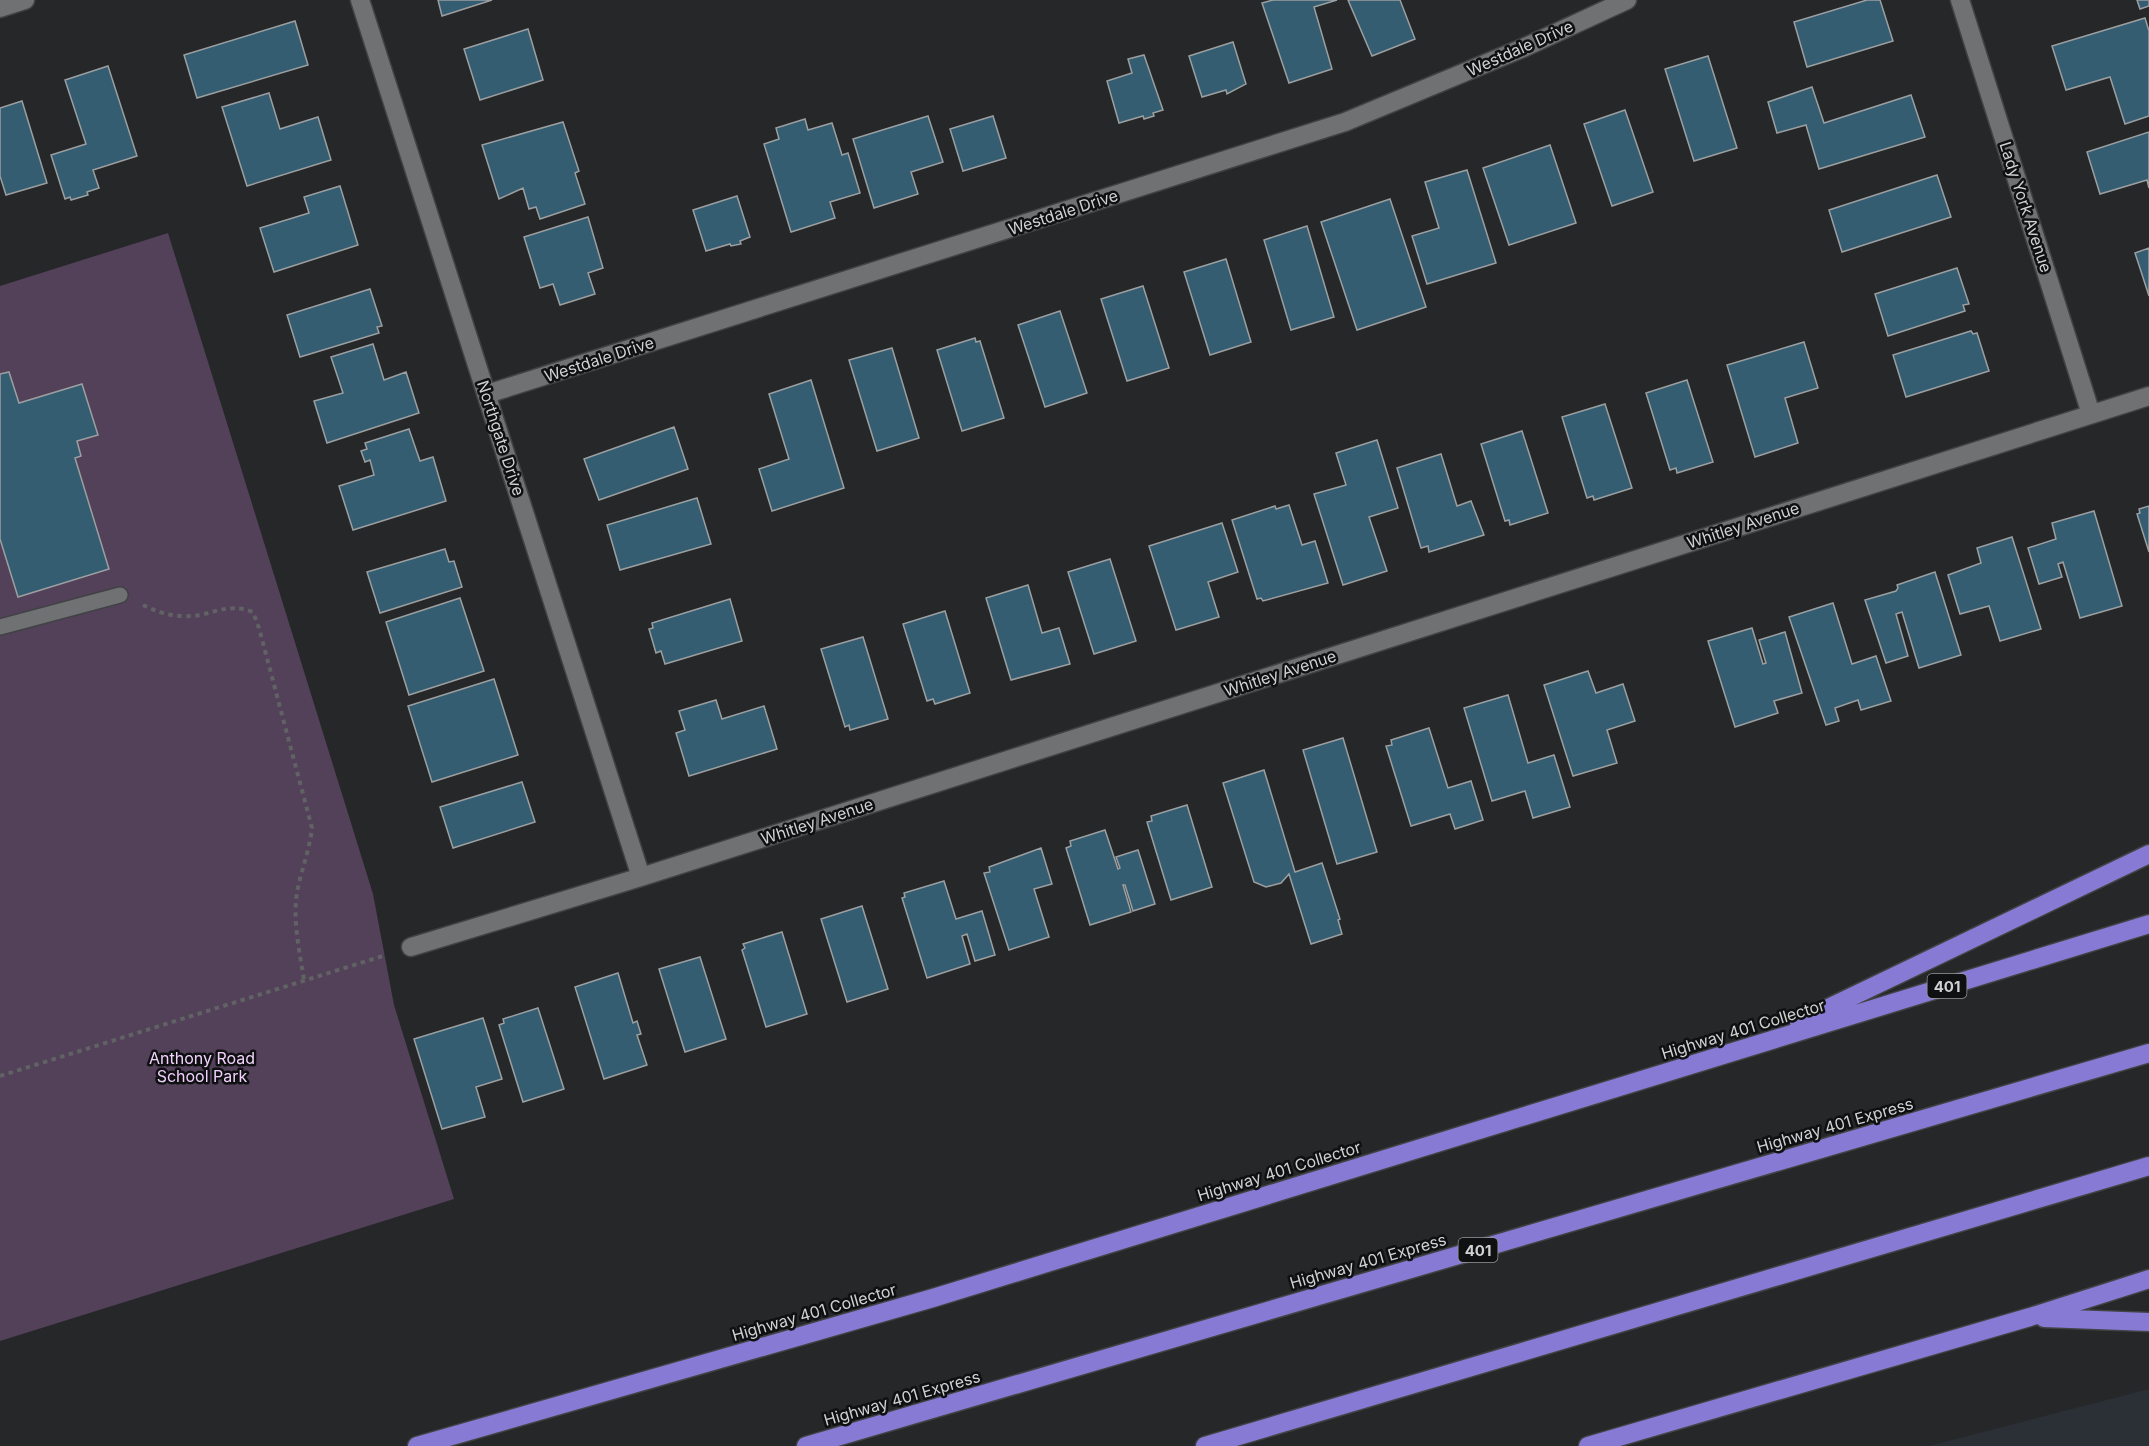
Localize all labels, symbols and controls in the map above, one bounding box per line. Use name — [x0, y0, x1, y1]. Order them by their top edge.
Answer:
street label: Westdale Drive — [1464, 16, 1576, 80]
street label: Lady York Avenue — [1995, 139, 2057, 275]
street label: Westdale Drive — [1006, 185, 1120, 239]
street label: Westdale Drive — [542, 332, 656, 386]
street label: Northgate Drive — [473, 378, 529, 498]
street label: Whitley Avenue — [1684, 497, 1802, 553]
street label: Whitley Avenue — [1221, 645, 1339, 701]
street label: Whitley Avenue — [758, 793, 876, 849]
road number: 401 — [1928, 974, 1966, 998]
street label: Highway 401 Collector — [1659, 995, 1827, 1063]
park label: Anthony Road School Park — [149, 1048, 255, 1086]
street label: Highway 401 Express — [1754, 1093, 1916, 1157]
street label: Highway 401 Collector — [1195, 1137, 1363, 1205]
street label: Highway 401 Express — [1287, 1229, 1449, 1293]
road number: 401 — [1458, 1238, 1498, 1262]
street label: Highway 401 Collector — [730, 1279, 898, 1345]
street label: Highway 401 Express — [821, 1366, 983, 1430]

